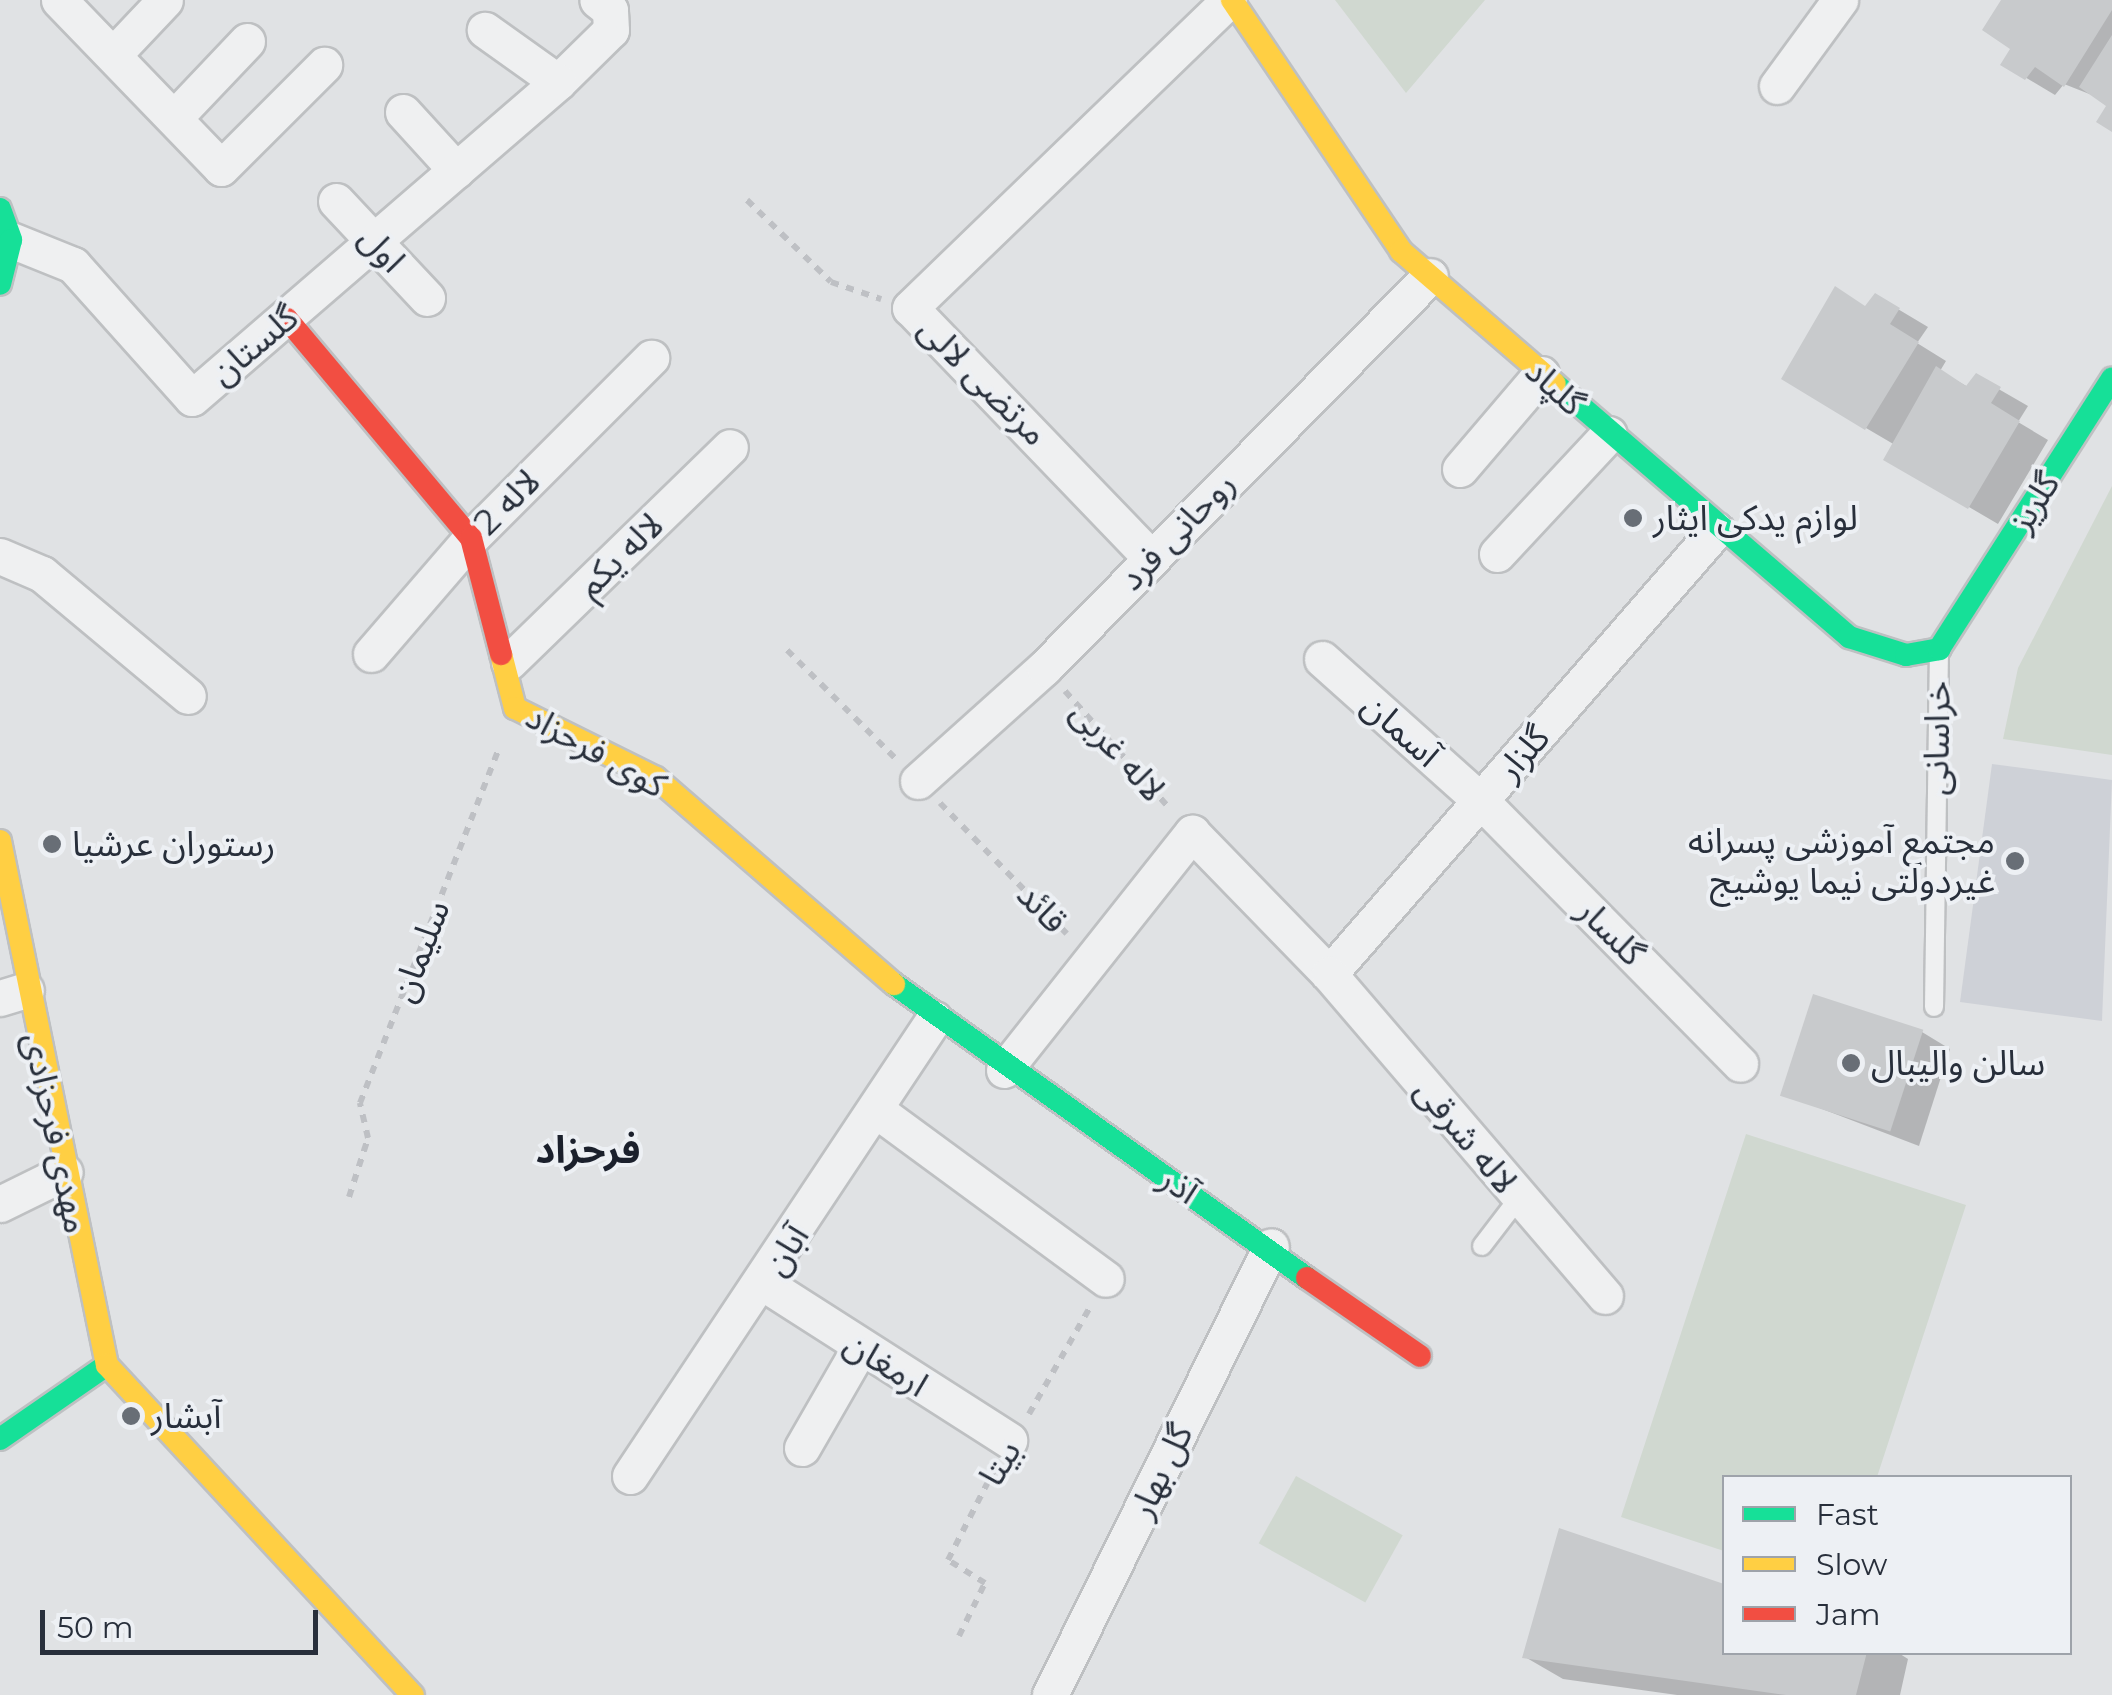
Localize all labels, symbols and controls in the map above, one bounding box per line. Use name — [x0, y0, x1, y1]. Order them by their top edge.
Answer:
street label: اول — [350, 217, 414, 281]
street label: گلستان — [201, 296, 307, 394]
street label: مرتضی لالی — [910, 308, 1056, 454]
street label: گلپاد — [1517, 350, 1593, 424]
street label: لاله 2 — [465, 460, 549, 544]
street label: روحانی فرد — [1110, 463, 1244, 599]
street label: گلریز — [1999, 465, 2069, 539]
place label: لوازم یدکی ایثار — [1653, 497, 1858, 539]
street label: لاله یکم — [568, 504, 672, 606]
marker: لوازم یدکی ایثار — [1622, 507, 1644, 529]
street label: خراسانی — [1915, 680, 1959, 796]
street label: آسمان — [1353, 684, 1449, 776]
street label: لاله غربی — [1062, 692, 1174, 810]
street label: کوی فرحزاد — [519, 695, 673, 807]
street label: گلزار — [1488, 717, 1558, 789]
place label: مجتمع آموزشی پسرانه غیردولتی نیما یوشیج — [1688, 820, 1995, 902]
place label: رستوران عرشیا — [72, 823, 275, 865]
marker: رستوران عرشیا — [41, 833, 63, 855]
marker: مجتمع آموزشی پسرانه غیردولتی نیما یوشیج — [2004, 850, 2026, 872]
street label: قائد — [1008, 874, 1076, 942]
street label: گلسار — [1569, 890, 1653, 974]
street label: سلیمان — [382, 894, 458, 1008]
street label: مهدی فرحزادی — [14, 1029, 98, 1237]
place label: سالن والیبال — [1871, 1042, 2045, 1084]
marker: سالن والیبال — [1840, 1052, 1862, 1074]
street label: لاله شرقی — [1406, 1070, 1526, 1202]
district label: فرحزاد — [536, 1127, 640, 1173]
street label: آذر — [1152, 1157, 1206, 1213]
street label: آبان — [754, 1217, 818, 1283]
street label: ارمغان — [836, 1322, 936, 1406]
place label: آبشار — [151, 1395, 221, 1437]
marker: آبشار — [120, 1405, 142, 1427]
street label: گل بهار — [1120, 1417, 1202, 1525]
street label: بیتا — [970, 1433, 1030, 1493]
legend — [1722, 1475, 2072, 1655]
text: Fast — [1816, 1496, 1879, 1533]
text: Slow — [1816, 1546, 1887, 1583]
scale bar — [45, 1590, 322, 1652]
text: Jam — [1816, 1596, 1881, 1633]
text: 50 m — [57, 1609, 134, 1646]

